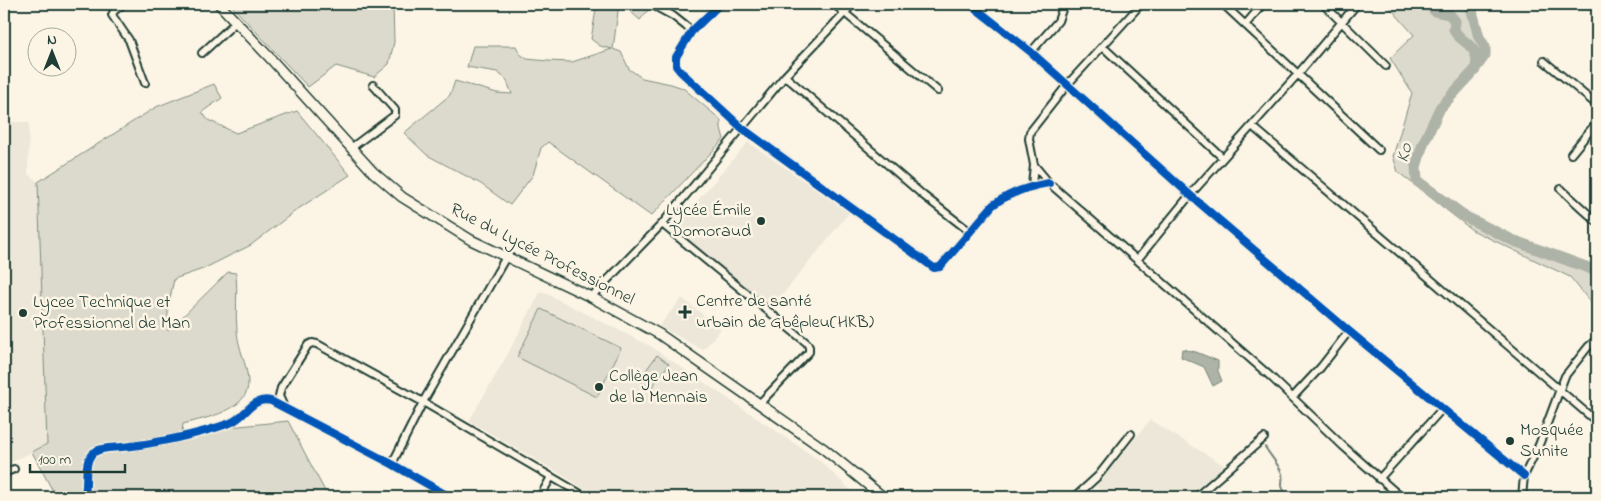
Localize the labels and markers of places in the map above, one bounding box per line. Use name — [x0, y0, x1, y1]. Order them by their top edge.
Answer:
place label: Lycée Émile Domoraud — [666, 198, 752, 245]
marker: Lycée Émile Domoraud — [755, 215, 767, 227]
place label: Centre de santé urbain de Gbêpleu(HKB) — [696, 289, 874, 336]
place label: Lycee Technique et Professionnel de Man — [33, 290, 190, 337]
marker: Centre de santé urbain de Gbêpleu(HKB) — [678, 305, 692, 319]
marker: Lycee Technique et Professionnel de Man — [17, 307, 29, 319]
place label: Collège Jean de la Mennais — [609, 364, 708, 411]
marker: Collège Jean de la Mennais — [593, 381, 605, 393]
place label: Mosquée Sunite — [1520, 418, 1584, 465]
marker: Mosquée Sunite — [1504, 435, 1516, 447]

